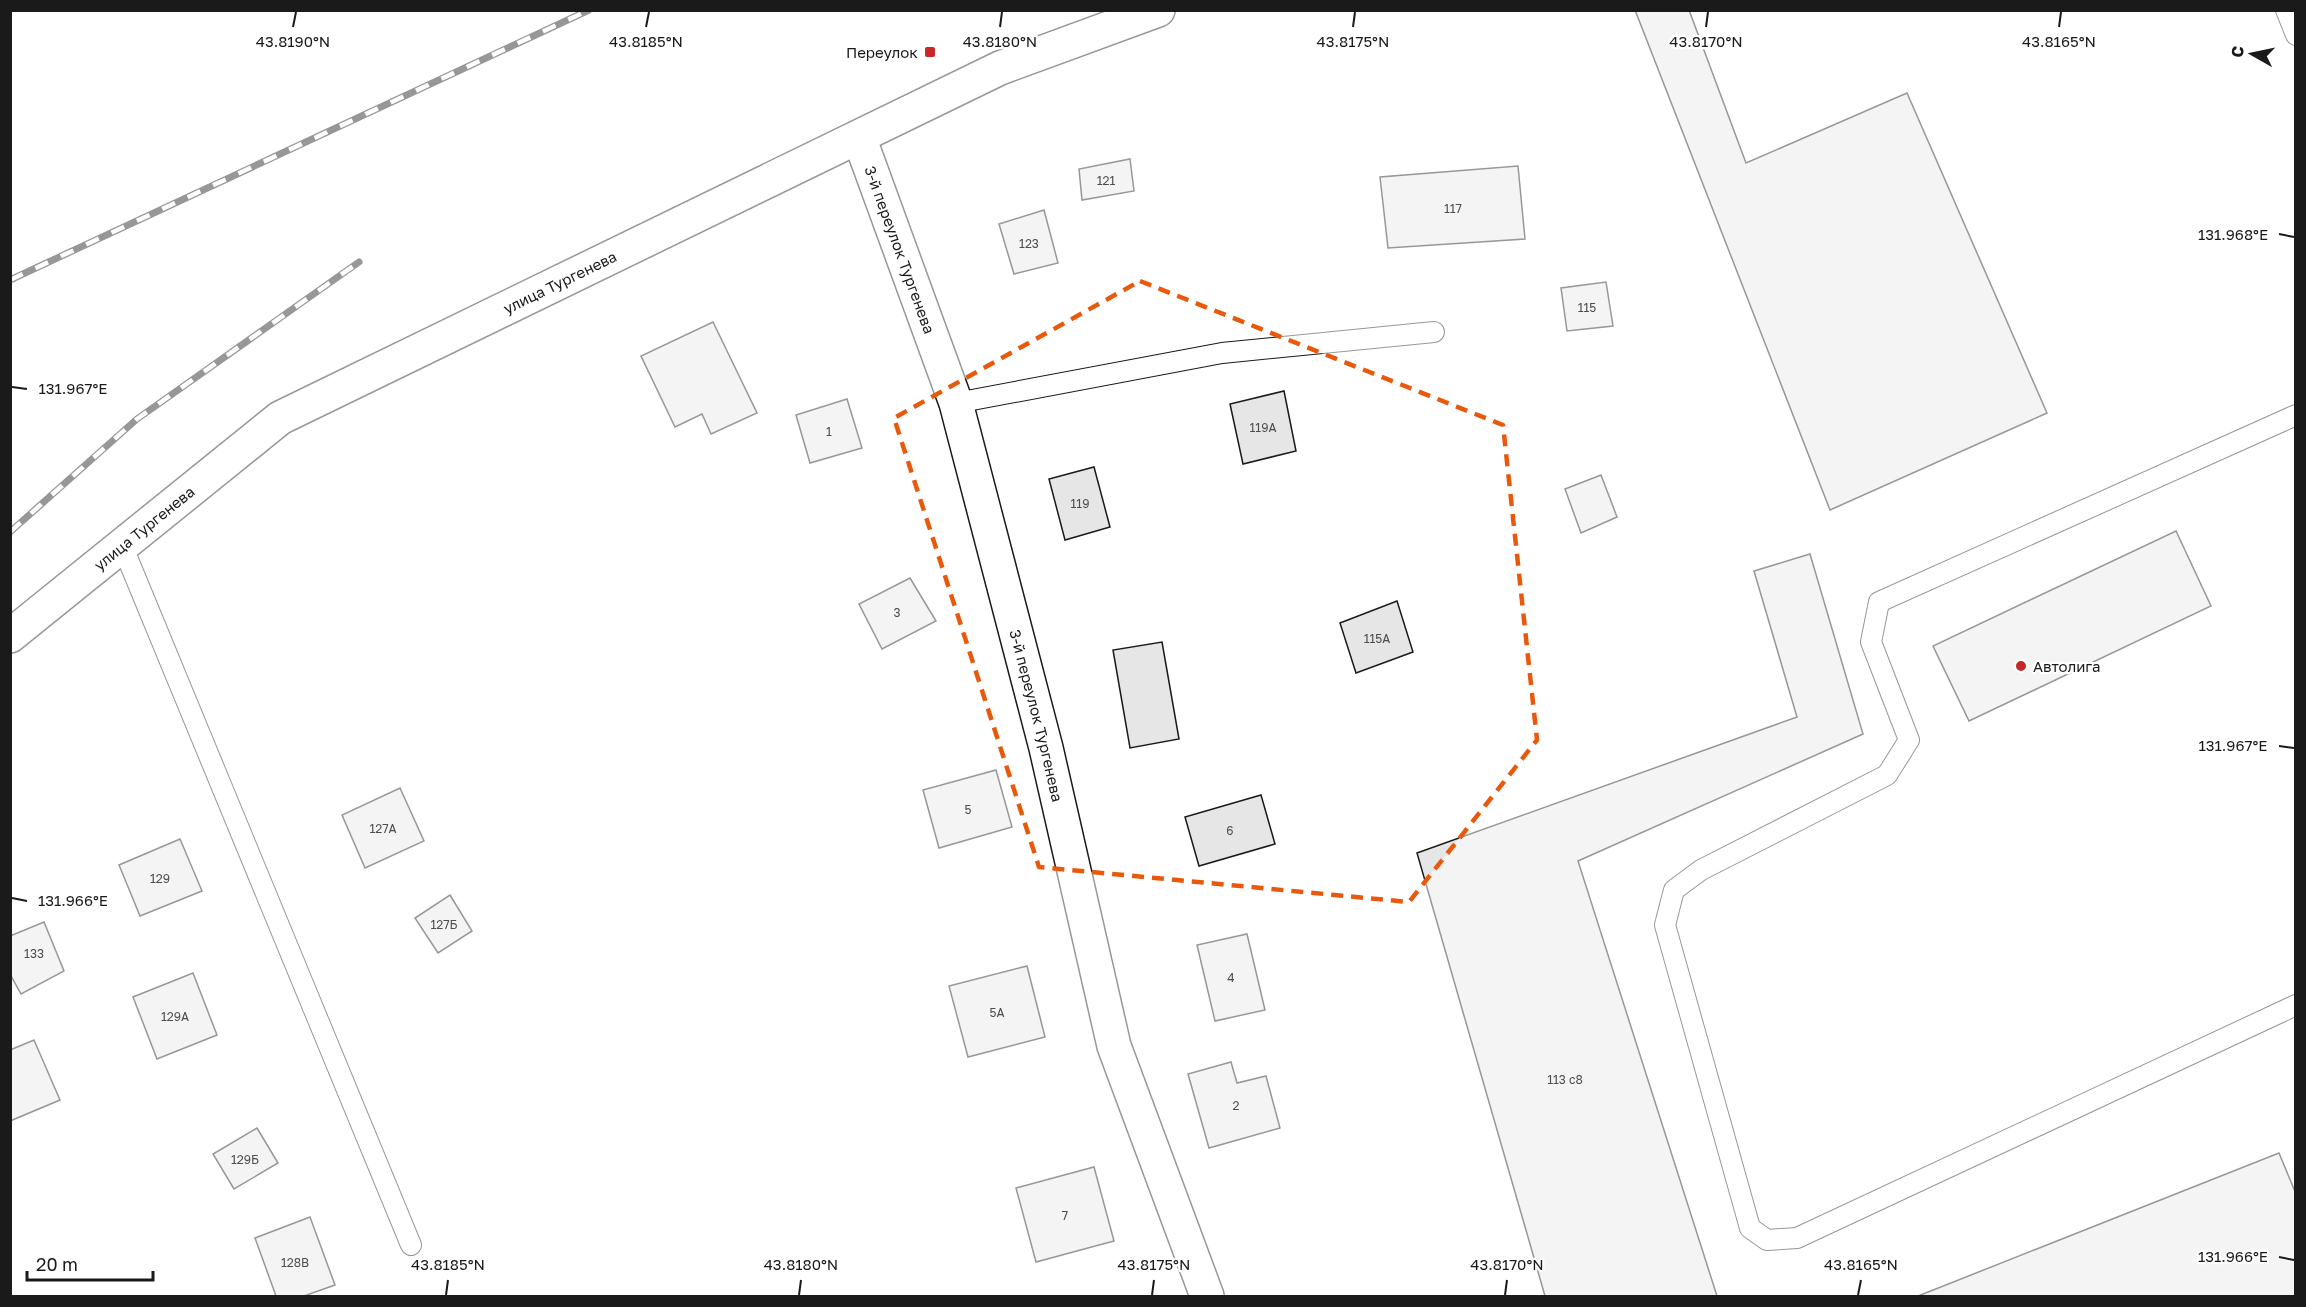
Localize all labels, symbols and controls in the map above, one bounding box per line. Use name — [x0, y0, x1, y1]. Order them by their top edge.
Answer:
north arrow — [2222, 24, 2282, 84]
text: 43.8190°N — [256, 32, 330, 50]
text: 43.8185°N — [609, 32, 683, 50]
text: 43.8180°N — [963, 32, 1037, 50]
text: 43.8175°N — [1317, 32, 1389, 50]
text: 43.8170°N — [1669, 32, 1743, 50]
text: 43.8165°N — [2022, 32, 2096, 50]
place label: Переулок — [846, 43, 918, 61]
text: С — [2226, 44, 2248, 59]
marker: Переулок — [923, 45, 937, 59]
street label: 3-й переулок Тургенева — [861, 163, 939, 336]
house number: 121 — [1097, 173, 1115, 188]
house number: 117 — [1444, 201, 1462, 216]
text: 131.968°E — [2198, 225, 2268, 243]
house number: 123 — [1019, 236, 1039, 251]
street label: улица Тургенева — [500, 247, 619, 317]
house number: 115 — [1578, 300, 1596, 315]
text: 131.967°E — [39, 379, 107, 397]
house number: 119А — [1250, 420, 1276, 435]
house number: 1 — [826, 424, 832, 439]
street label: улица Тургенева — [90, 482, 198, 574]
house number: 119 — [1071, 496, 1089, 511]
house number: 3 — [893, 605, 901, 620]
street label: 3-й переулок Тургенева — [1006, 627, 1067, 804]
house number: 115А — [1364, 631, 1390, 646]
place label: Автолига — [2033, 657, 2100, 675]
marker: Автолига — [2014, 659, 2028, 673]
text: 131.967°E — [2199, 736, 2267, 754]
house number: 5 — [965, 802, 972, 817]
house number: 127А — [369, 821, 397, 836]
house number: 6 — [1226, 823, 1234, 838]
house number: 129 — [150, 871, 170, 886]
text: 131.966°E — [38, 891, 108, 909]
house number: 127Б — [430, 917, 458, 932]
house number: 133 — [24, 946, 44, 961]
house number: 4 — [1227, 970, 1235, 985]
house number: 5А — [989, 1005, 1005, 1020]
house number: 129А — [161, 1009, 189, 1024]
house number: 113 с8 — [1547, 1072, 1583, 1087]
house number: 2 — [1233, 1098, 1240, 1113]
house number: 129Б — [231, 1152, 259, 1167]
house number: 7 — [1062, 1208, 1068, 1223]
scale bar — [27, 1244, 153, 1282]
text: 131.966°E — [2198, 1247, 2268, 1265]
text: 20 m — [36, 1253, 78, 1275]
house number: 128В — [281, 1255, 309, 1270]
text: 43.8185°N — [411, 1255, 485, 1273]
text: 43.8180°N — [764, 1255, 838, 1273]
text: 43.8175°N — [1118, 1255, 1190, 1273]
text: 43.8170°N — [1470, 1255, 1544, 1273]
text: 43.8165°N — [1824, 1255, 1898, 1273]

